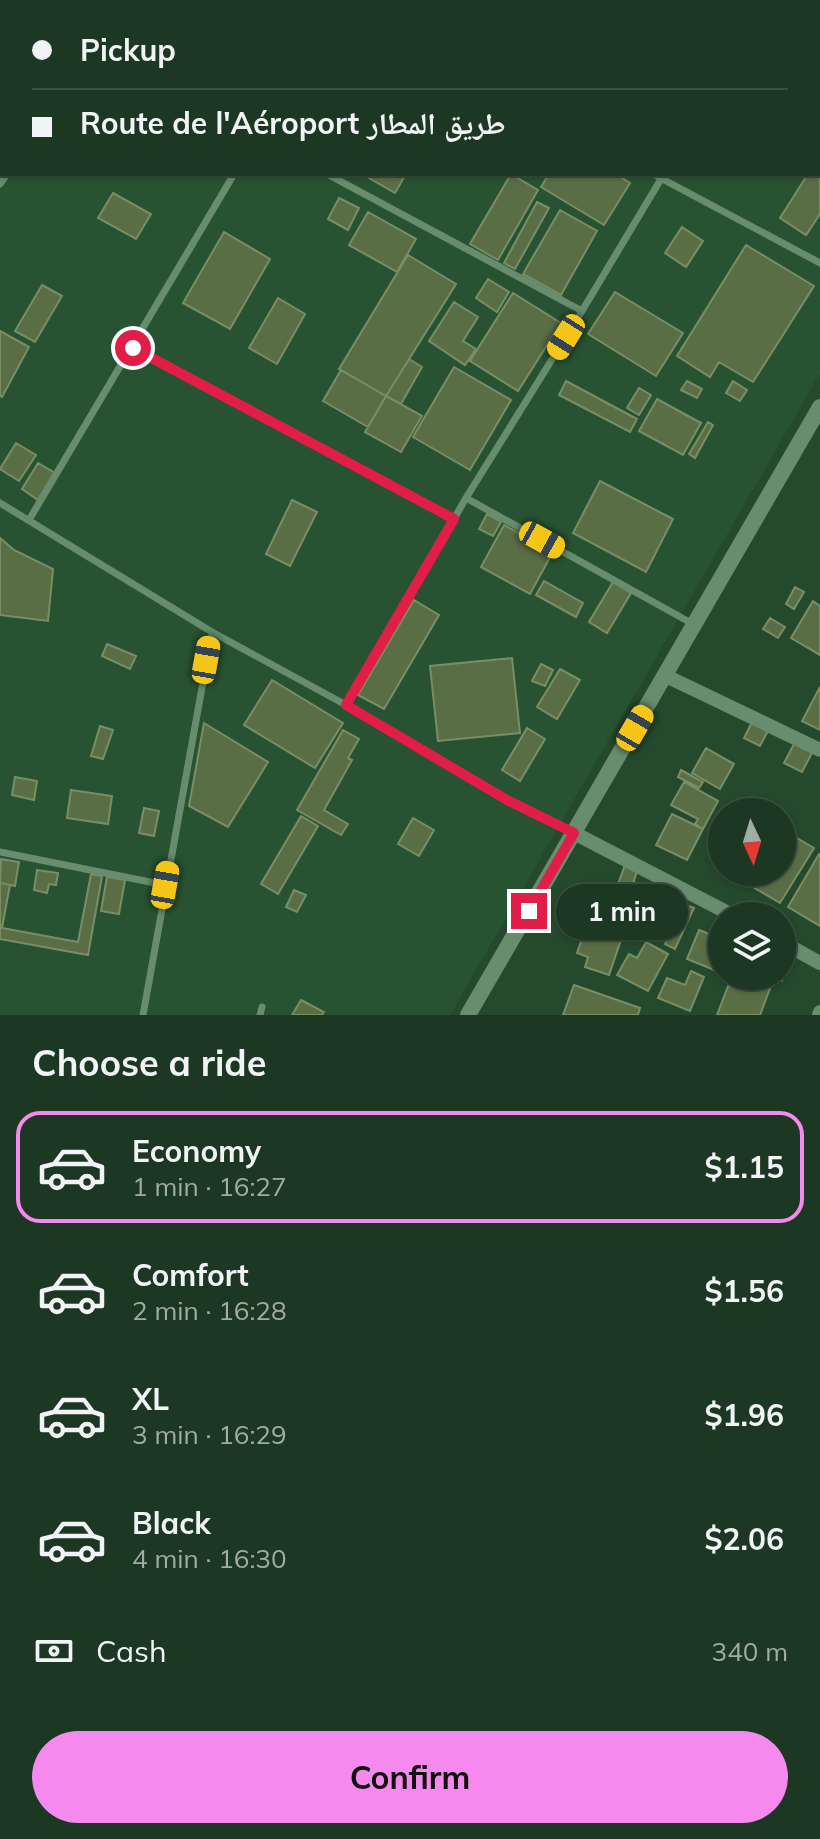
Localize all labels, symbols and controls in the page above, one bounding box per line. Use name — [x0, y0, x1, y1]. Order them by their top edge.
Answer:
text: Pickup — [80, 31, 176, 69]
text: Route de l'Aéroport طريق المطار — [80, 104, 506, 142]
car — [543, 310, 589, 364]
route start — [115, 330, 151, 366]
car — [515, 518, 569, 562]
car — [190, 634, 222, 686]
car — [613, 701, 657, 755]
north arrow — [708, 798, 796, 886]
map controls — [708, 798, 796, 990]
car — [149, 859, 181, 911]
callout: 1 min — [557, 883, 689, 939]
route end — [511, 893, 547, 929]
text: 1 min — [588, 895, 656, 928]
button: layers — [708, 902, 796, 990]
text: Choose a ride — [32, 1040, 266, 1085]
icon: car — [36, 1131, 108, 1203]
text: Economy — [132, 1132, 261, 1170]
text: $1.15 — [705, 1148, 784, 1186]
text: 1 min · 16:27 — [132, 1170, 287, 1203]
icon: car — [36, 1255, 108, 1327]
text: Comfort — [132, 1256, 249, 1294]
text: $1.56 — [705, 1272, 784, 1310]
text: 2 min · 16:28 — [132, 1294, 287, 1327]
icon: car — [36, 1379, 108, 1451]
text: XL — [132, 1380, 169, 1418]
text: $1.96 — [705, 1396, 784, 1434]
text: 3 min · 16:29 — [132, 1418, 287, 1451]
icon: car — [36, 1503, 108, 1575]
text: Black — [132, 1504, 211, 1542]
text: $2.06 — [705, 1520, 784, 1558]
text: 4 min · 16:30 — [132, 1542, 287, 1575]
icon: cash — [32, 1629, 76, 1673]
text: Cash — [96, 1632, 167, 1670]
text: 340 m — [712, 1635, 788, 1668]
button: Confirm — [32, 1731, 788, 1823]

